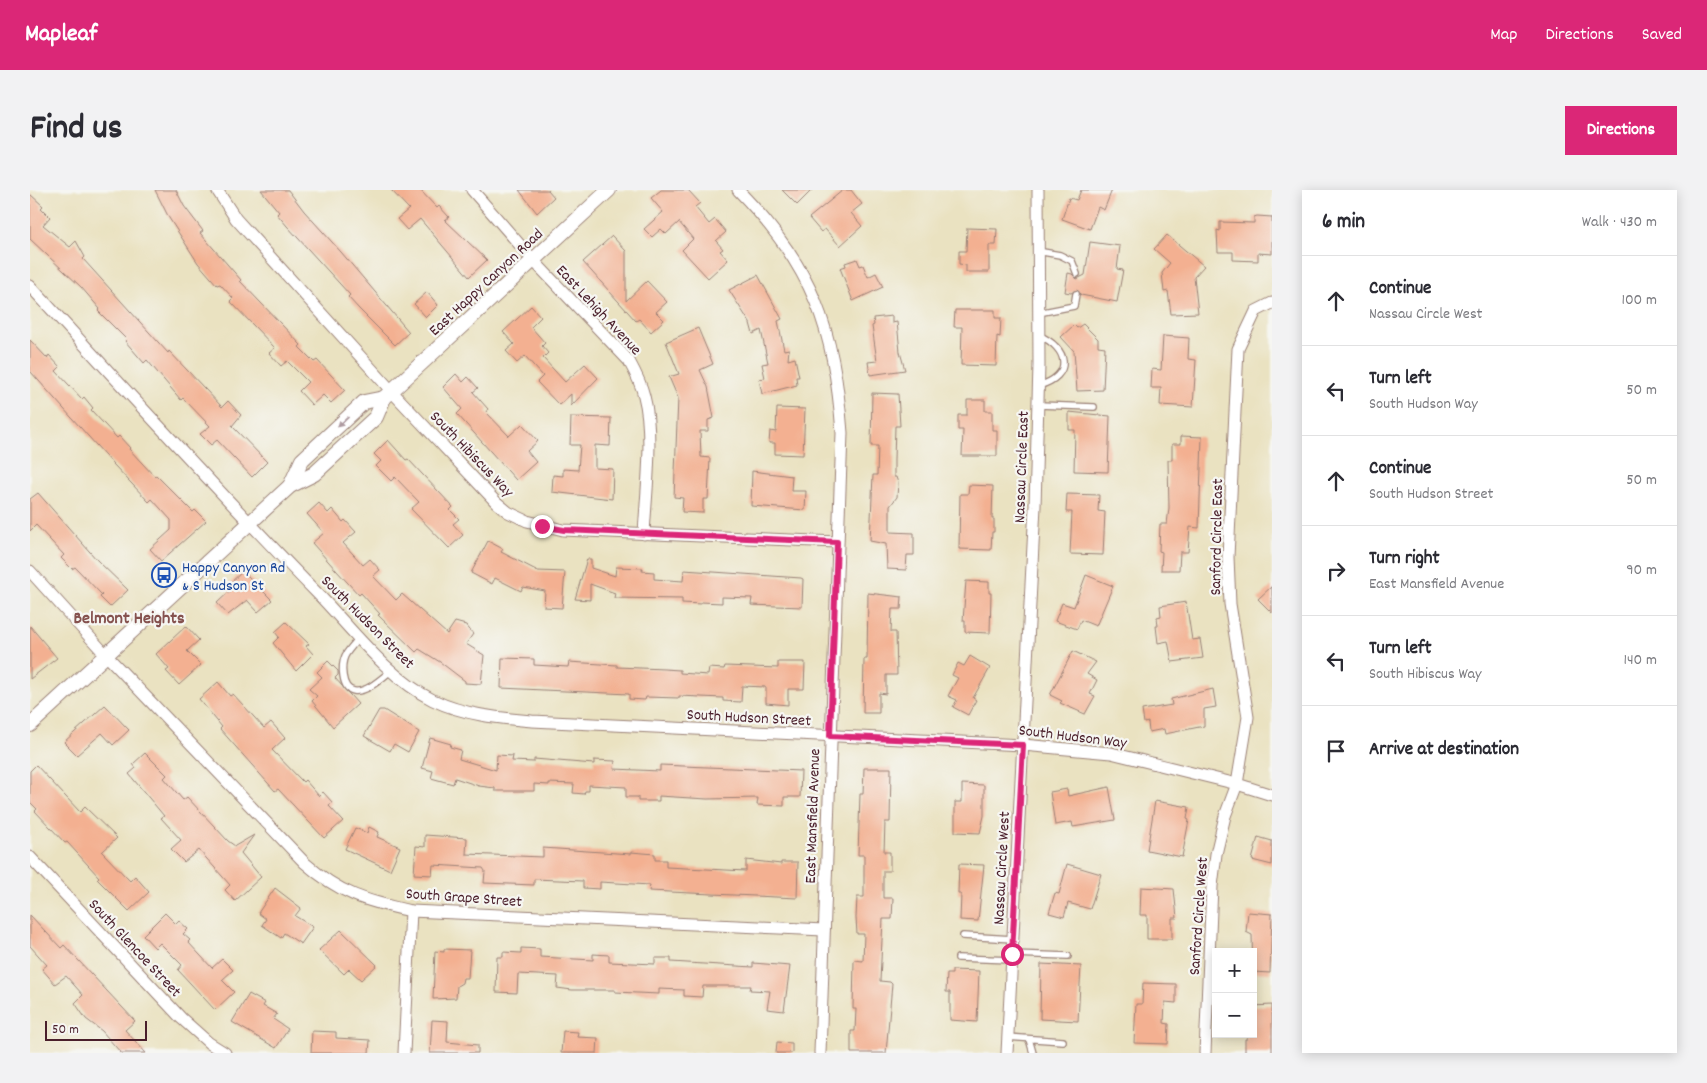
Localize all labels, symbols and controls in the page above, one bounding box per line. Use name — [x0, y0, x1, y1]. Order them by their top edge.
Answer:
text: Mapleaf — [25, 18, 97, 52]
text: Map — [1490, 23, 1517, 48]
text: Directions — [1545, 23, 1614, 48]
text: Saved — [1642, 23, 1682, 48]
text: Find us — [30, 105, 122, 155]
button: Directions — [1565, 106, 1677, 155]
text: 6 min — [1322, 208, 1365, 238]
text: Walk · 430 m — [1582, 211, 1657, 234]
street label: East Happy Canyon Road — [424, 224, 549, 342]
street label: East Lehigh Avenue — [550, 260, 646, 361]
text: Continue — [1369, 276, 1431, 303]
icon: ahead — [1322, 287, 1350, 315]
text: 100 m — [1621, 289, 1657, 312]
text: Nassau Circle West — [1369, 303, 1483, 326]
text: Turn left — [1369, 366, 1432, 393]
icon: left — [1322, 377, 1350, 405]
text: 50 m — [1626, 379, 1657, 402]
text: South Hudson Way — [1369, 393, 1478, 416]
street label: South Hibiscus Way — [424, 406, 519, 504]
street label: Nassau Circle East — [1009, 411, 1036, 523]
one-way arrow — [338, 416, 350, 428]
text: Continue — [1369, 456, 1431, 483]
icon: ahead — [1322, 467, 1350, 495]
text: 50 m — [1626, 469, 1657, 492]
street label: Sanford Circle East — [1205, 478, 1230, 596]
text: South Hudson Street — [1369, 483, 1493, 506]
route end — [531, 515, 554, 538]
text: Turn right — [1369, 546, 1440, 573]
place label: Happy Canyon Rd & S Hudson St — [182, 557, 285, 598]
icon: right — [1322, 557, 1350, 585]
text: 90 m — [1626, 559, 1657, 582]
bus stop icon: Happy Canyon Rd & S Hudson St — [151, 562, 177, 588]
street label: South Hudson Street — [315, 571, 419, 675]
text: East Mansfield Avenue — [1369, 573, 1504, 596]
district label: Belmont Heights — [74, 607, 185, 632]
text: Turn left — [1369, 636, 1432, 663]
icon: left — [1322, 647, 1350, 675]
text: 140 m — [1623, 649, 1657, 672]
text: South Hibiscus Way — [1369, 663, 1482, 686]
street label: South Hudson Street — [686, 704, 812, 733]
street label: South Hudson Way — [1017, 719, 1129, 756]
icon: arrive — [1322, 737, 1350, 765]
text: Arrive at destination — [1369, 737, 1519, 764]
street label: East Mansfield Avenue — [800, 748, 827, 884]
street label: Nassau Circle West — [988, 811, 1017, 925]
street label: Sanford Circle West — [1184, 856, 1215, 976]
street label: South Grape Street — [405, 883, 523, 914]
street label: South Glencoe Street — [82, 894, 186, 1003]
route start — [1001, 943, 1024, 966]
map controls — [1212, 948, 1257, 1038]
button: + — [1212, 948, 1257, 993]
button: − — [1212, 993, 1257, 1038]
scale bar — [45, 1018, 148, 1041]
text: 50 m — [52, 1020, 79, 1040]

